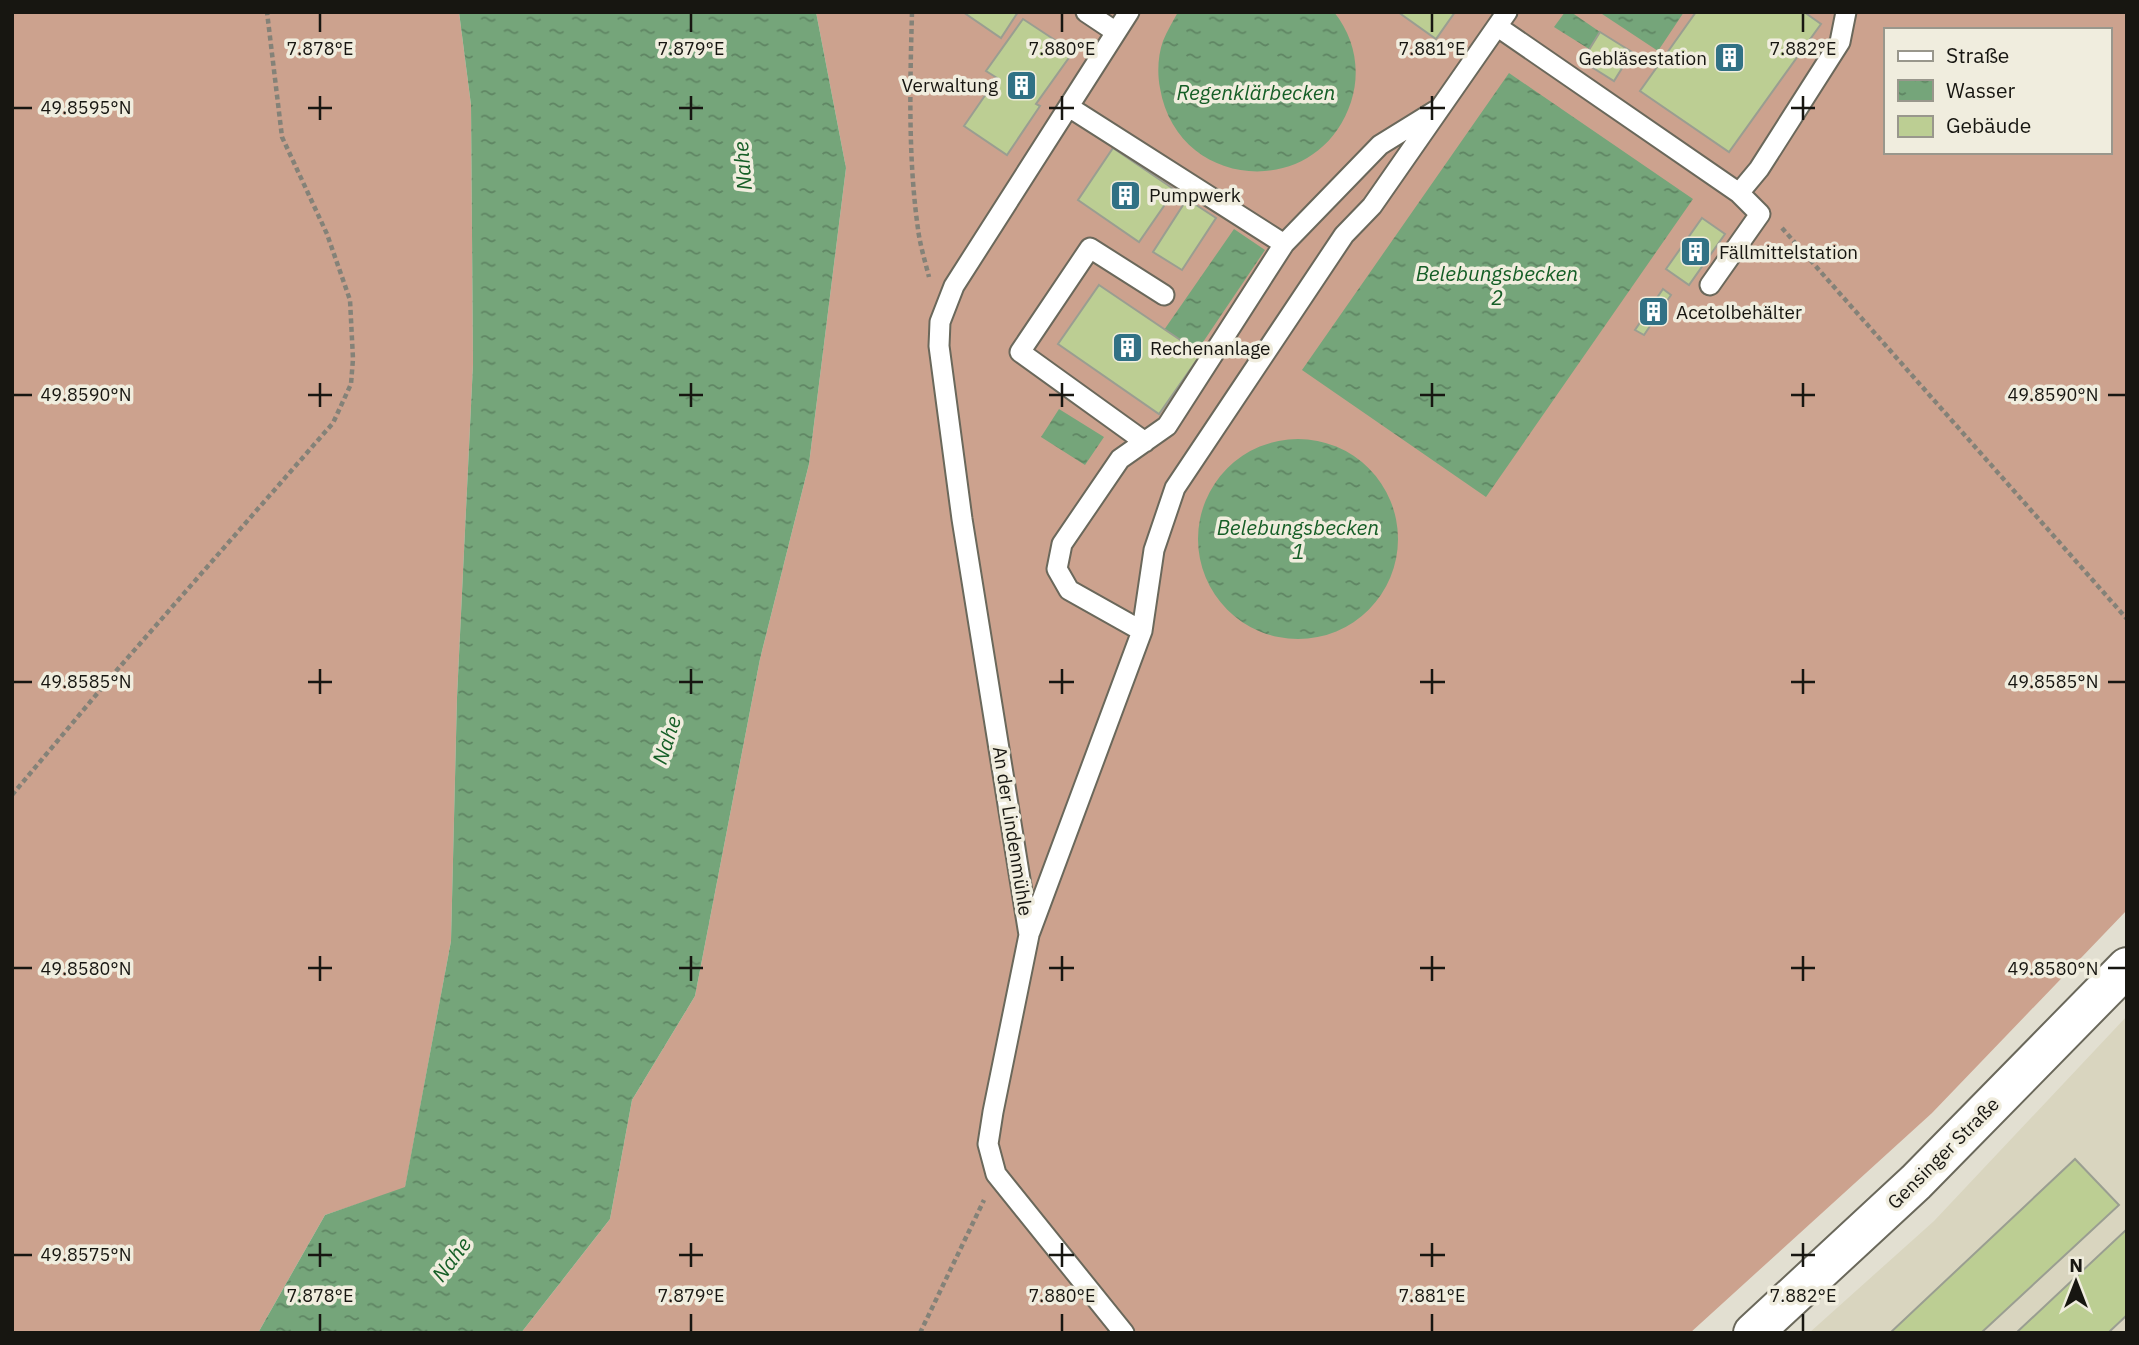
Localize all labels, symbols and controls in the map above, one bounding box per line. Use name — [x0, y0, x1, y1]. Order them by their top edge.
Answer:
legend — [1884, 28, 2111, 154]
text: 7.878°E — [286, 37, 354, 60]
text: 7.879°E — [657, 37, 725, 60]
text: 7.880°E — [1028, 37, 1096, 60]
text: 7.881°E — [1398, 37, 1466, 60]
text: 7.882°E — [1769, 37, 1837, 60]
building icon: Gebläsestation — [1713, 41, 1747, 75]
text: Straße — [1946, 41, 2009, 69]
place label: Gebläsestation — [1579, 46, 1707, 70]
building icon: Verwaltung — [1004, 68, 1038, 102]
place label: Verwaltung — [902, 73, 998, 97]
text: Wasser — [1946, 76, 2016, 104]
water label: Regenklärbecken — [1177, 78, 1335, 106]
text: 49.8595°N — [41, 96, 131, 119]
text: Gebäude — [1946, 111, 2031, 139]
water label: Nahe — [726, 140, 758, 192]
building icon: Pumpwerk — [1109, 178, 1143, 212]
place label: Pumpwerk — [1149, 183, 1241, 207]
building icon: Fällmittelstation — [1679, 235, 1713, 269]
place label: Fällmittelstation — [1719, 240, 1858, 264]
water label: Belebungsbecken 2 — [1416, 259, 1578, 311]
building icon: Acetolbehälter — [1636, 295, 1670, 329]
place label: Acetolbehälter — [1676, 300, 1802, 324]
building icon: Rechenanlage — [1110, 331, 1144, 365]
place label: Rechenanlage — [1150, 336, 1270, 360]
text: 49.8590°N — [41, 383, 131, 406]
text: 49.8590°N — [2008, 383, 2098, 406]
water label: Belebungsbecken 1 — [1217, 513, 1379, 565]
text: 49.8585°N — [41, 670, 131, 693]
text: 49.8585°N — [2008, 670, 2098, 693]
water label: Nahe — [645, 712, 687, 768]
street label: An der Lindenmühle — [988, 744, 1038, 918]
text: 49.8580°N — [41, 957, 131, 980]
text: 49.8580°N — [2008, 957, 2098, 980]
street label: Gensinger Straße — [1882, 1092, 2004, 1214]
water label: Nahe — [425, 1231, 477, 1287]
text: 49.8575°N — [41, 1243, 131, 1266]
north arrow — [2041, 1247, 2111, 1317]
text: N — [2069, 1253, 2083, 1277]
text: 7.878°E — [286, 1284, 354, 1307]
text: 7.879°E — [657, 1284, 725, 1307]
text: 7.880°E — [1028, 1284, 1096, 1307]
text: 7.881°E — [1398, 1284, 1466, 1307]
text: 7.882°E — [1769, 1284, 1837, 1307]

